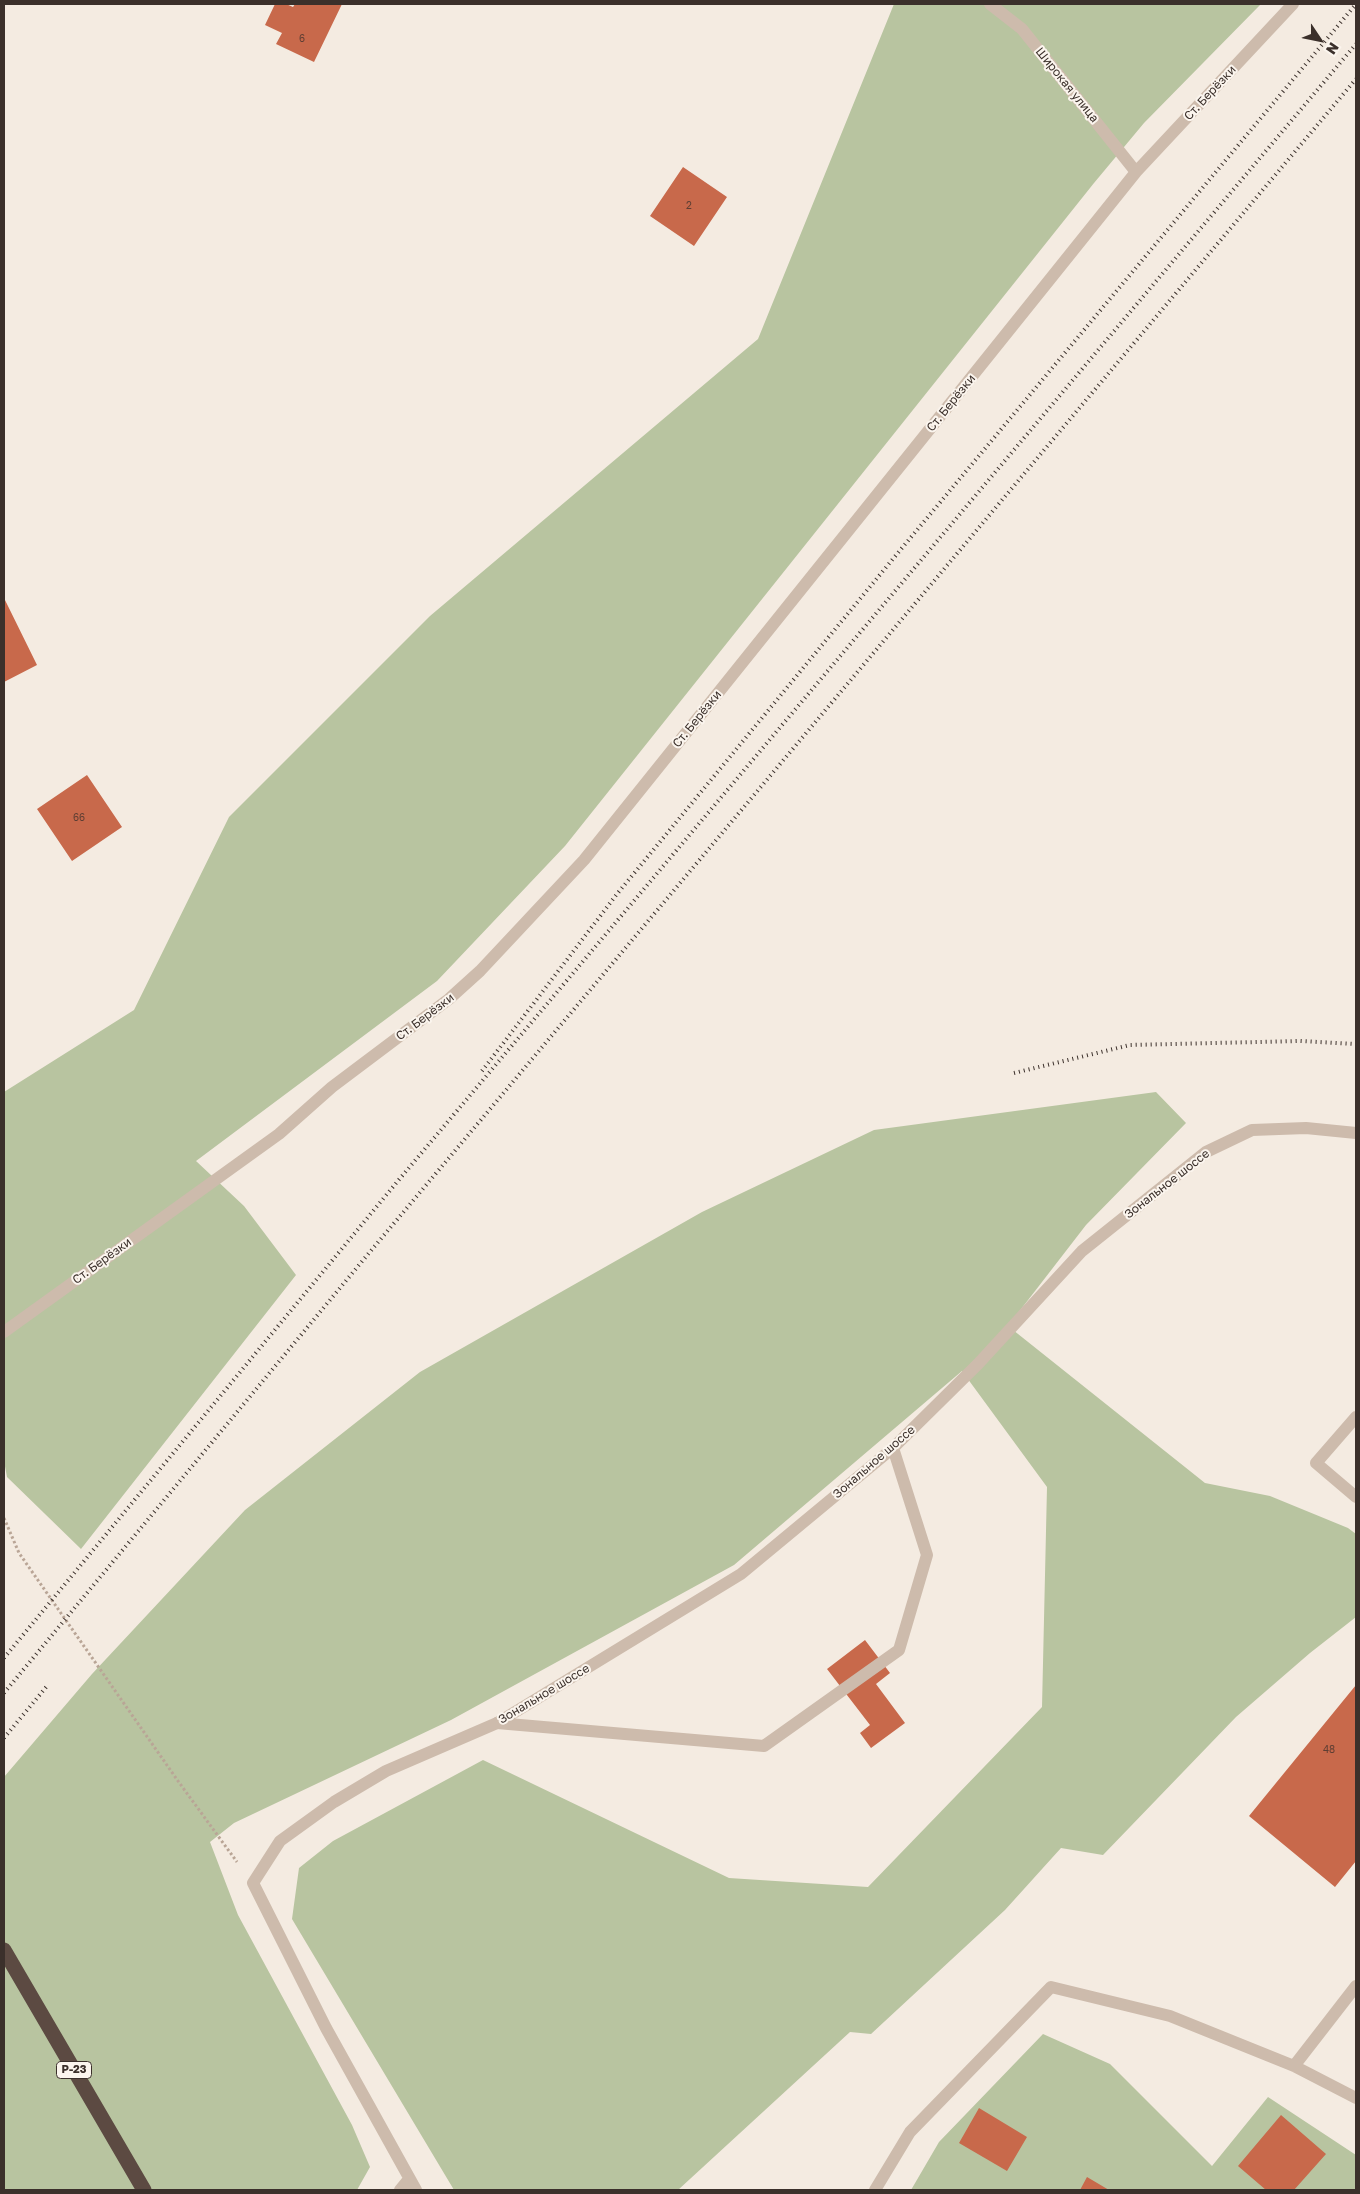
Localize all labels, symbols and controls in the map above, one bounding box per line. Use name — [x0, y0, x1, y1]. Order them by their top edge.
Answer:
north arrow — [1295, 15, 1345, 65]
house number: 6 — [299, 33, 305, 45]
text: N — [1323, 39, 1343, 58]
street label: Широкая улица — [1032, 45, 1102, 125]
street label: Ст. Берёзки — [1181, 63, 1239, 123]
house number: 2 — [686, 200, 692, 212]
street label: Ст. Берёзки — [924, 372, 978, 434]
street label: Ст. Берёзки — [670, 688, 724, 750]
house number: 66 — [73, 812, 85, 824]
street label: Ст. Берёзки — [393, 990, 457, 1044]
street label: Зональное шоссе — [1122, 1146, 1212, 1222]
street label: Ст. Берёзки — [70, 1235, 134, 1287]
street label: Зональное шоссе — [830, 1423, 918, 1501]
street label: Зональное шоссе — [496, 1661, 592, 1727]
house number: 48 — [1323, 1744, 1335, 1756]
road number: Р-23 — [56, 2062, 92, 2078]

